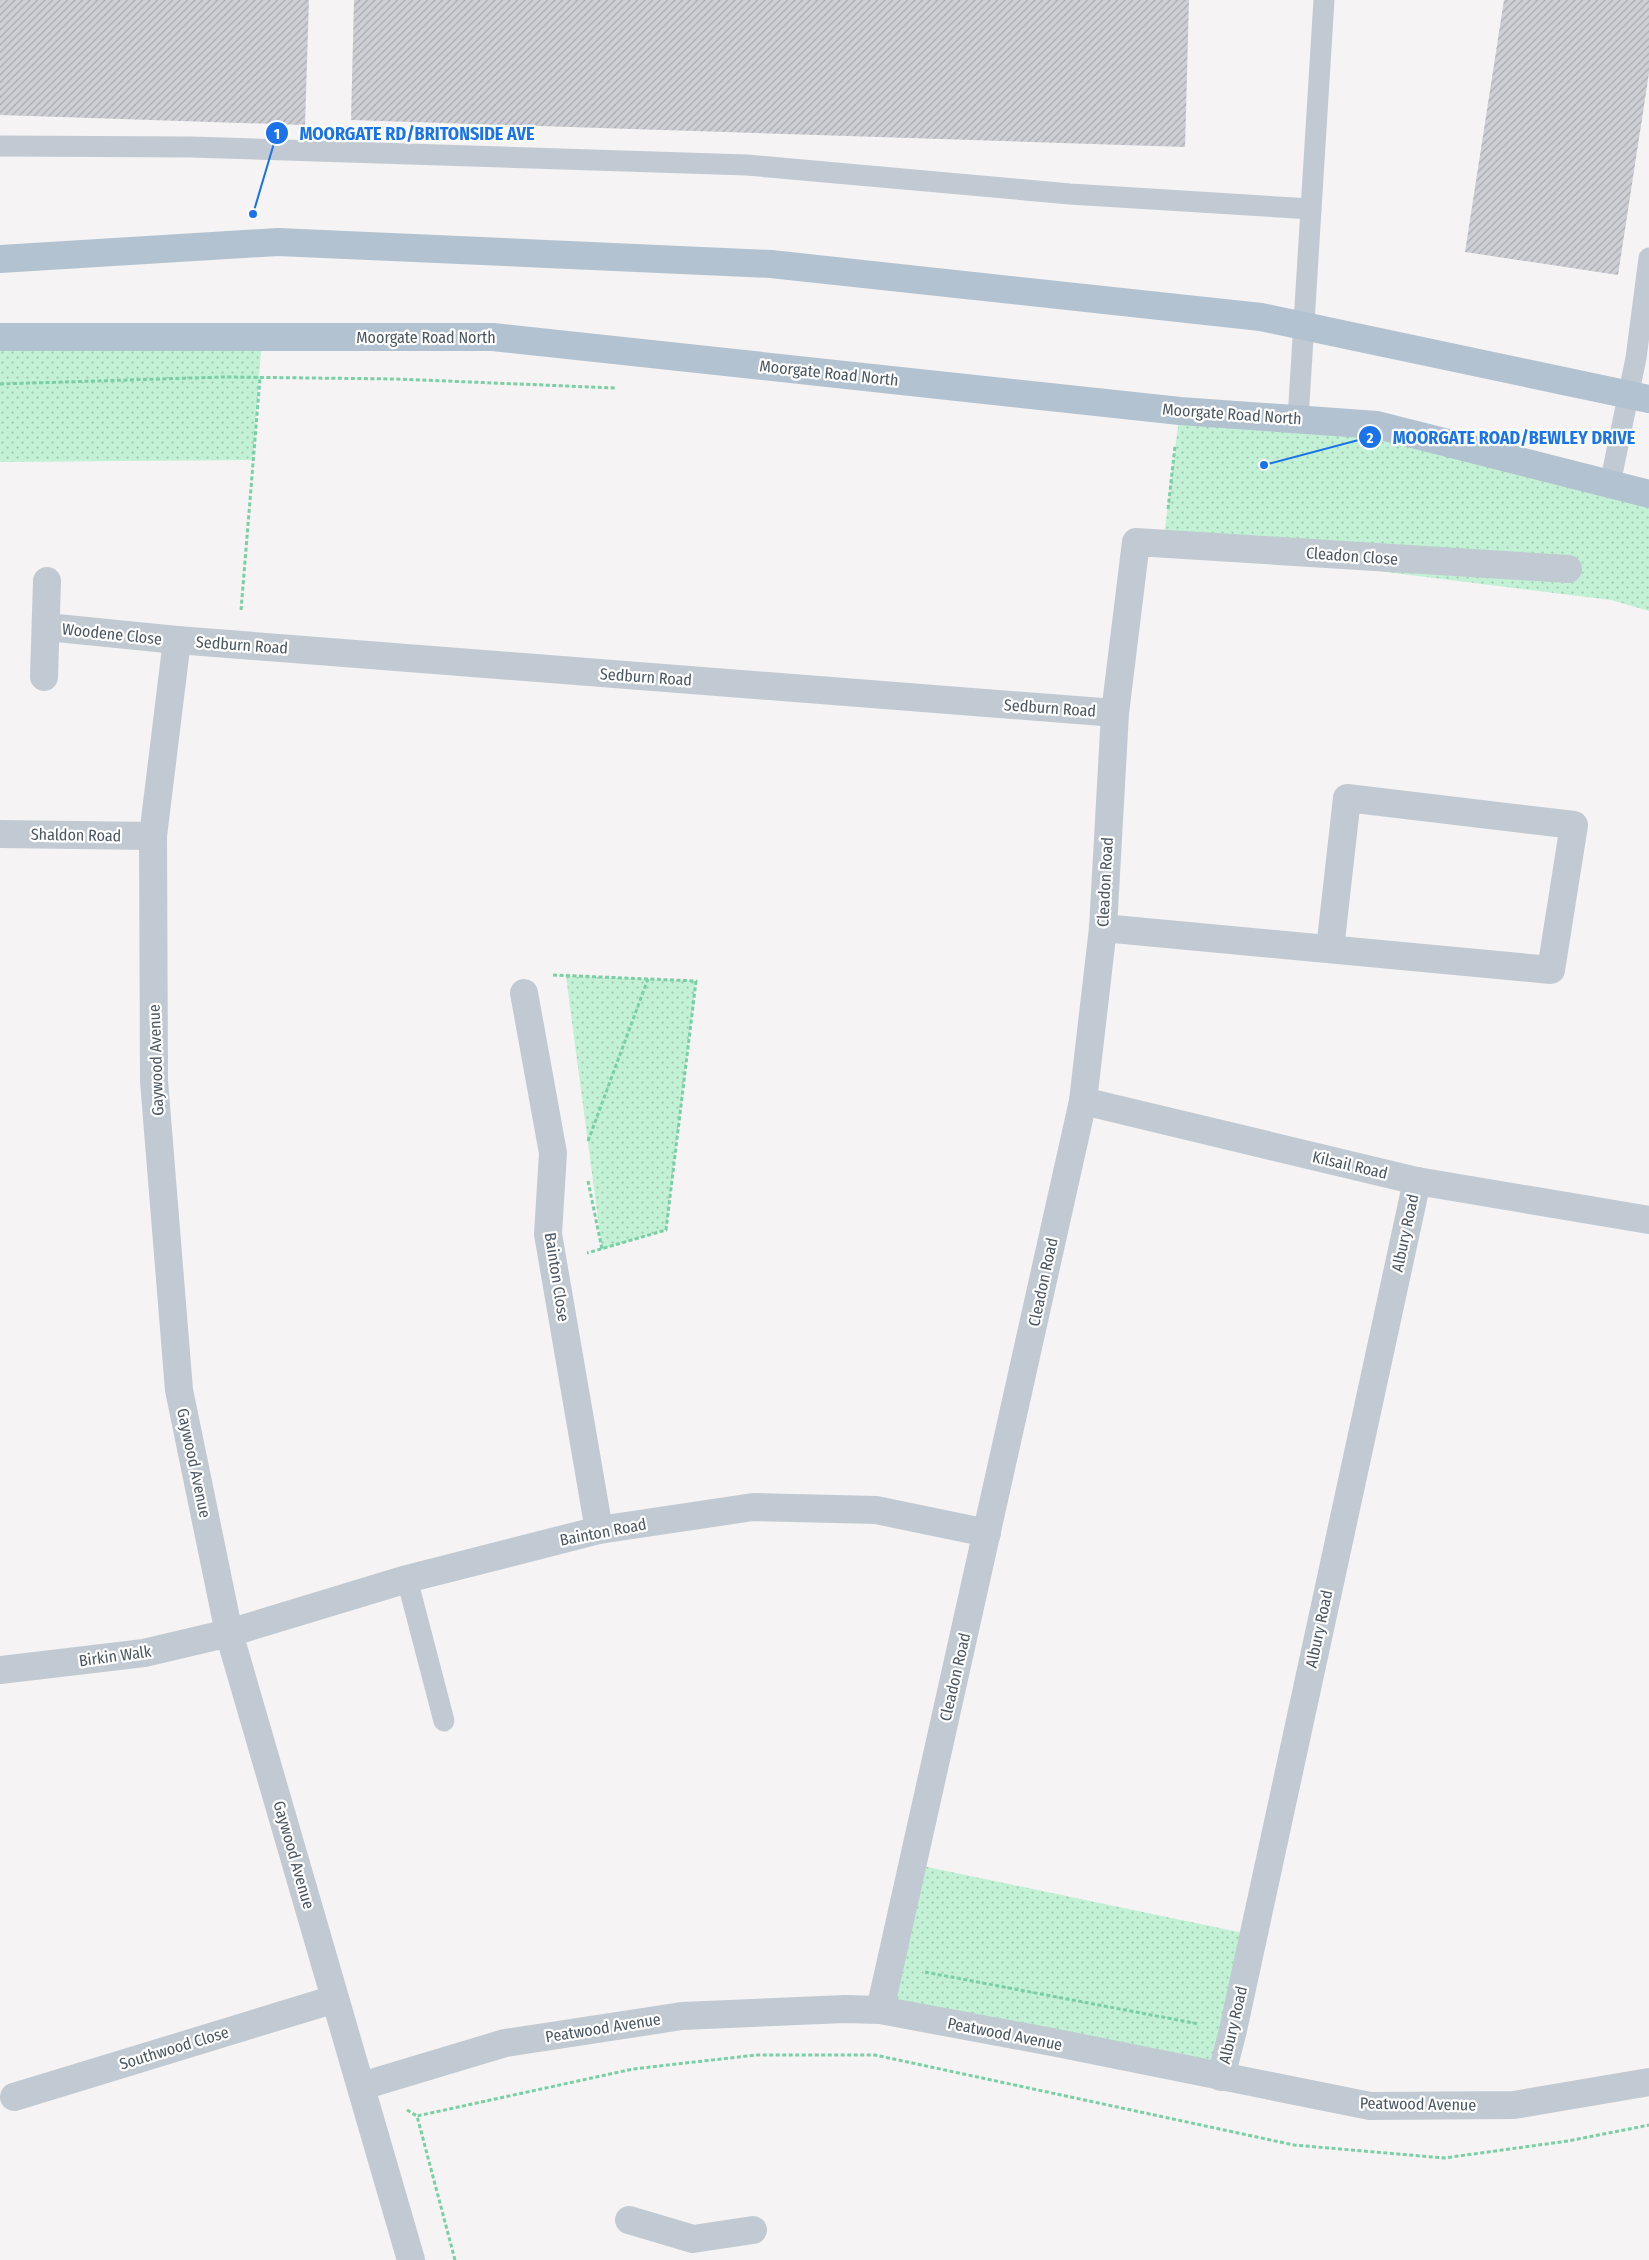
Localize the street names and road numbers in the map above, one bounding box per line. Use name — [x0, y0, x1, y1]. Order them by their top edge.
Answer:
street label: Moorgate Road North — [356, 328, 496, 347]
street label: Moorgate Road North — [759, 356, 899, 390]
street label: Moorgate Road North — [1162, 400, 1302, 428]
street label: Cleadon Close — [1305, 543, 1399, 569]
street label: Woodene Close — [61, 619, 163, 649]
street label: Sedburn Road — [195, 632, 289, 658]
street label: Sedburn Road — [599, 664, 693, 690]
street label: Sedburn Road — [1003, 695, 1097, 721]
street label: Shaldon Road — [31, 825, 121, 845]
street label: Cleadon Road — [1093, 837, 1117, 927]
street label: Gaywood Avenue — [145, 1004, 167, 1116]
street label: Kilsail Road — [1311, 1147, 1389, 1183]
street label: Albury Road — [1387, 1192, 1423, 1274]
street label: Bainton Close — [541, 1231, 573, 1323]
street label: Cleadon Road — [1024, 1236, 1062, 1328]
street label: Gaywood Avenue — [173, 1406, 215, 1520]
street label: Bainton Road — [558, 1514, 648, 1550]
street label: Albury Road — [1301, 1588, 1337, 1670]
street label: Cleadon Road — [936, 1631, 974, 1723]
street label: Birkin Walk — [78, 1641, 153, 1670]
street label: Gaywood Avenue — [269, 1799, 319, 1911]
street label: Albury Road — [1215, 1984, 1251, 2066]
street label: Peatwood Avenue — [544, 2009, 662, 2046]
street label: Peatwood Avenue — [946, 2014, 1064, 2054]
street label: Southwood Close — [117, 2022, 231, 2074]
street label: Peatwood Avenue — [1360, 2093, 1476, 2115]

